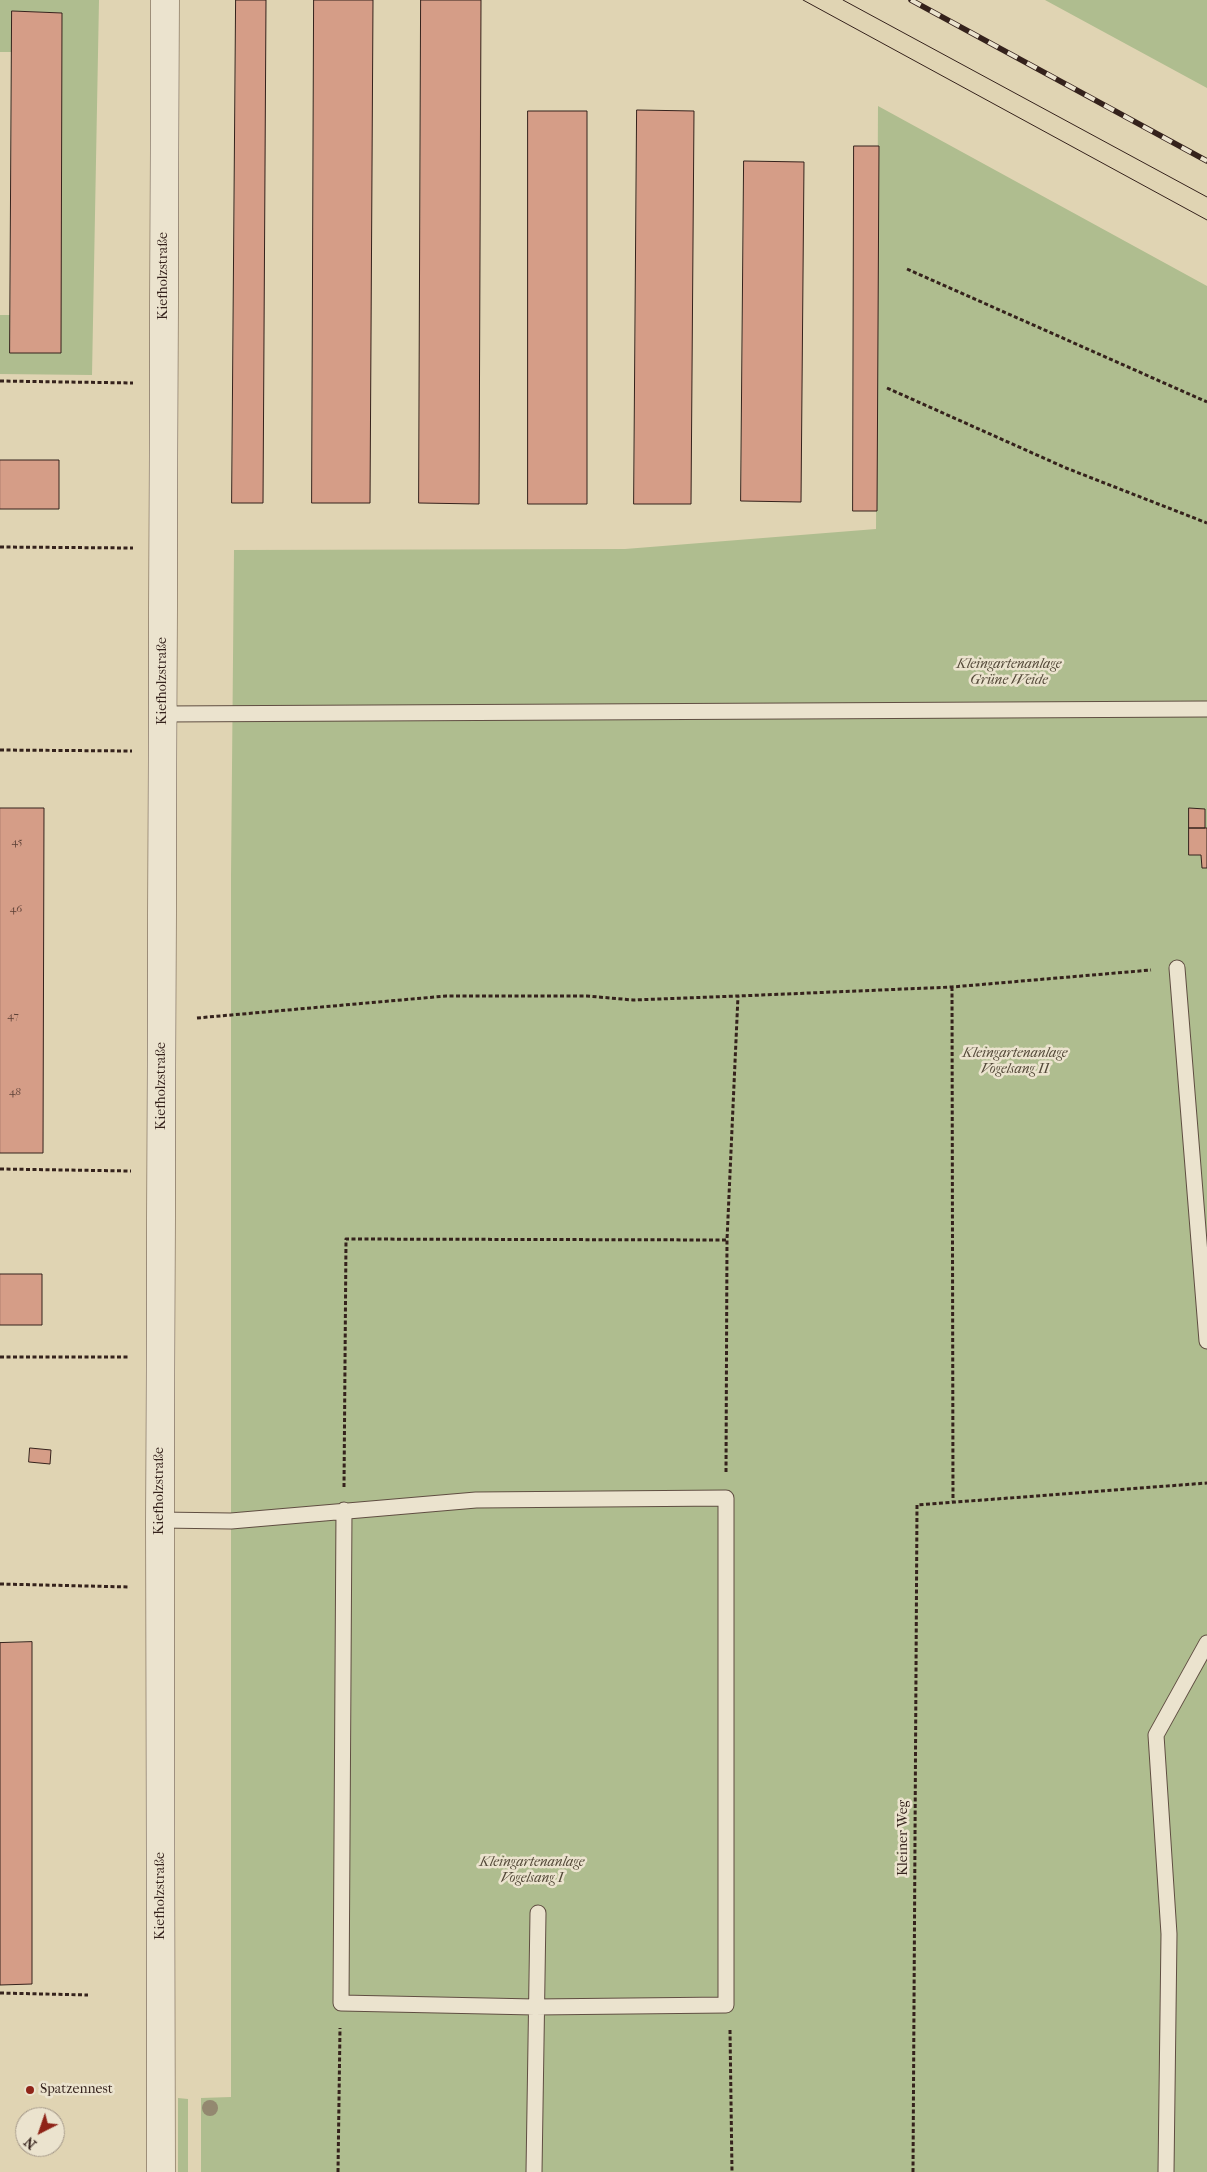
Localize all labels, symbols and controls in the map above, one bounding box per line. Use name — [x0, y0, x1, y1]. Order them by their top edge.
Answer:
street label: Kiefholzstraße — [156, 232, 172, 320]
street label: Kiefholzstraße — [155, 637, 171, 725]
park label: Kleingartenanlage Grüne Weide — [957, 657, 1061, 690]
house number: 45 — [12, 835, 22, 849]
house number: 46 — [10, 902, 22, 916]
house number: 47 — [7, 1009, 19, 1023]
street label: Kiefholzstraße — [154, 1042, 170, 1130]
park label: Kleingartenanlage Vogelsang II — [963, 1046, 1067, 1078]
house number: 48 — [9, 1085, 21, 1099]
street label: Kiefholzstraße — [152, 1447, 168, 1535]
street label: Kleiner Weg — [896, 1800, 912, 1876]
street label: Kiefholzstraße — [153, 1852, 169, 1940]
park label: Kleingartenanlage Vogelsang I — [480, 1855, 584, 1888]
place label: Spatzennest — [40, 2082, 113, 2098]
marker: Spatzennest — [24, 2084, 36, 2096]
north arrow — [15, 2107, 65, 2157]
text: N — [21, 2133, 40, 2153]

